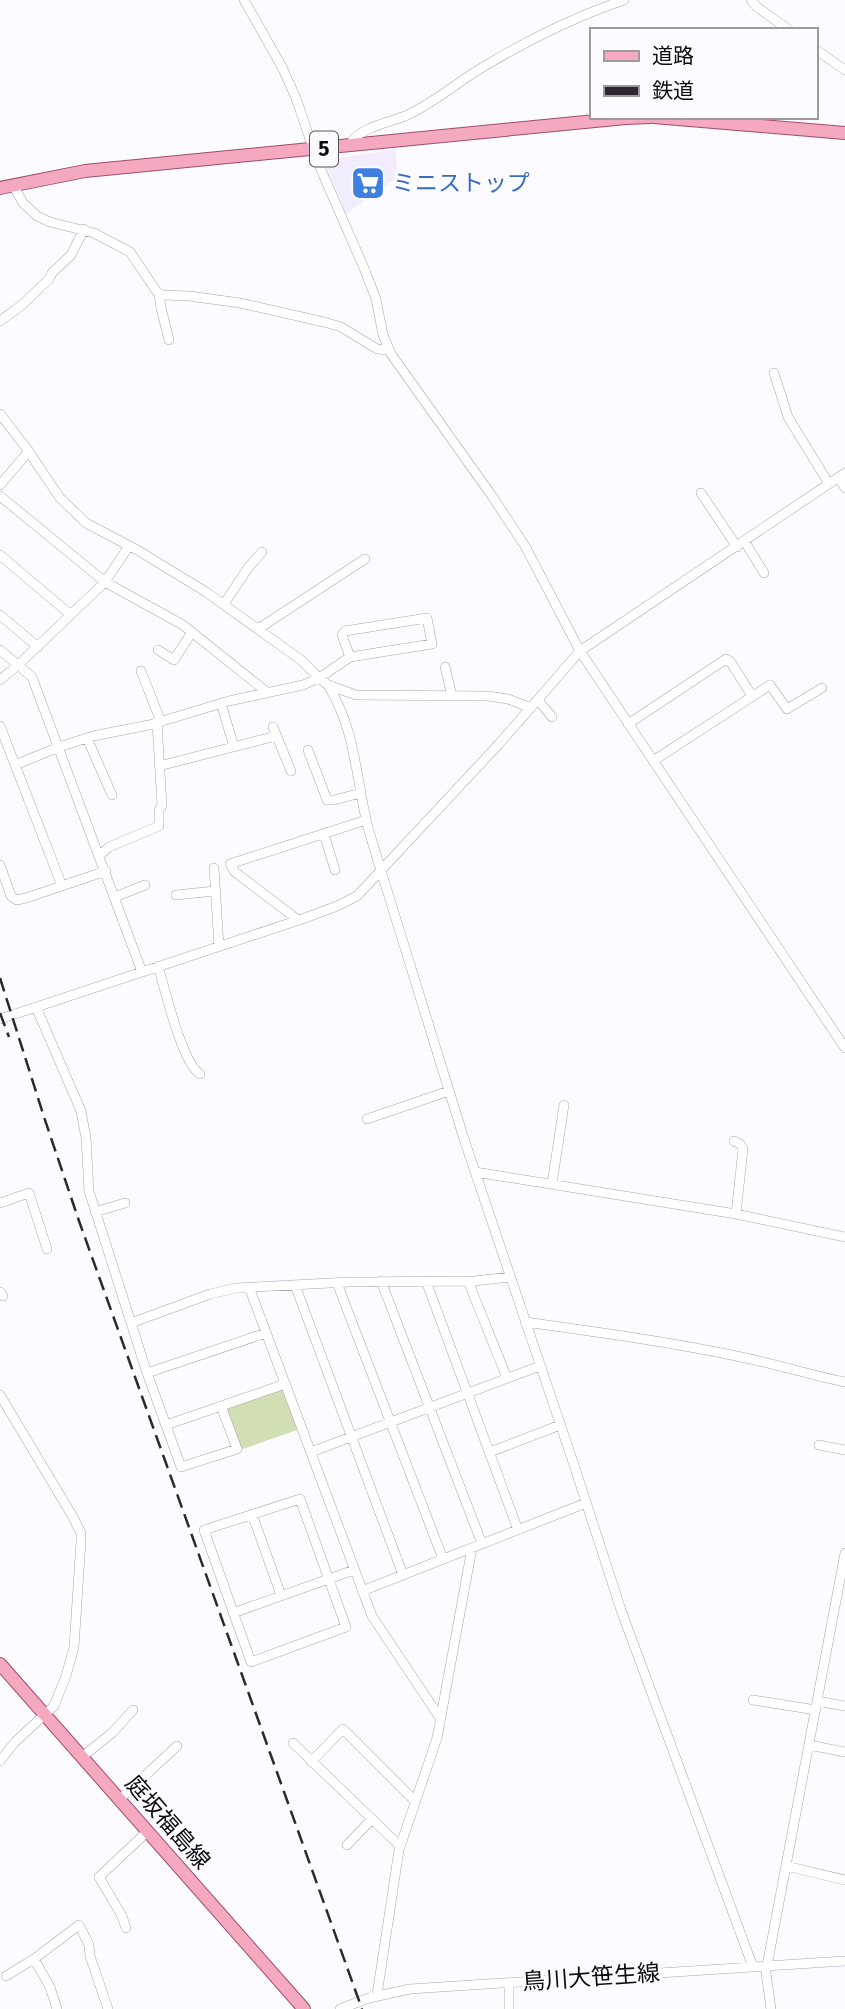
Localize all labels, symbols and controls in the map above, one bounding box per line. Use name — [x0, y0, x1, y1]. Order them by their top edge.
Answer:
legend — [590, 28, 817, 119]
text: 道路 — [652, 43, 694, 69]
text: 鉄道 — [652, 78, 694, 104]
road number: 5 — [310, 132, 338, 166]
supermarket icon: ミニストップ — [349, 164, 387, 202]
place label: ミニストップ — [392, 169, 530, 197]
street label: 庭坂福島線 — [120, 1769, 216, 1875]
street label: 鳥川大笹生線 — [521, 1958, 661, 1996]

